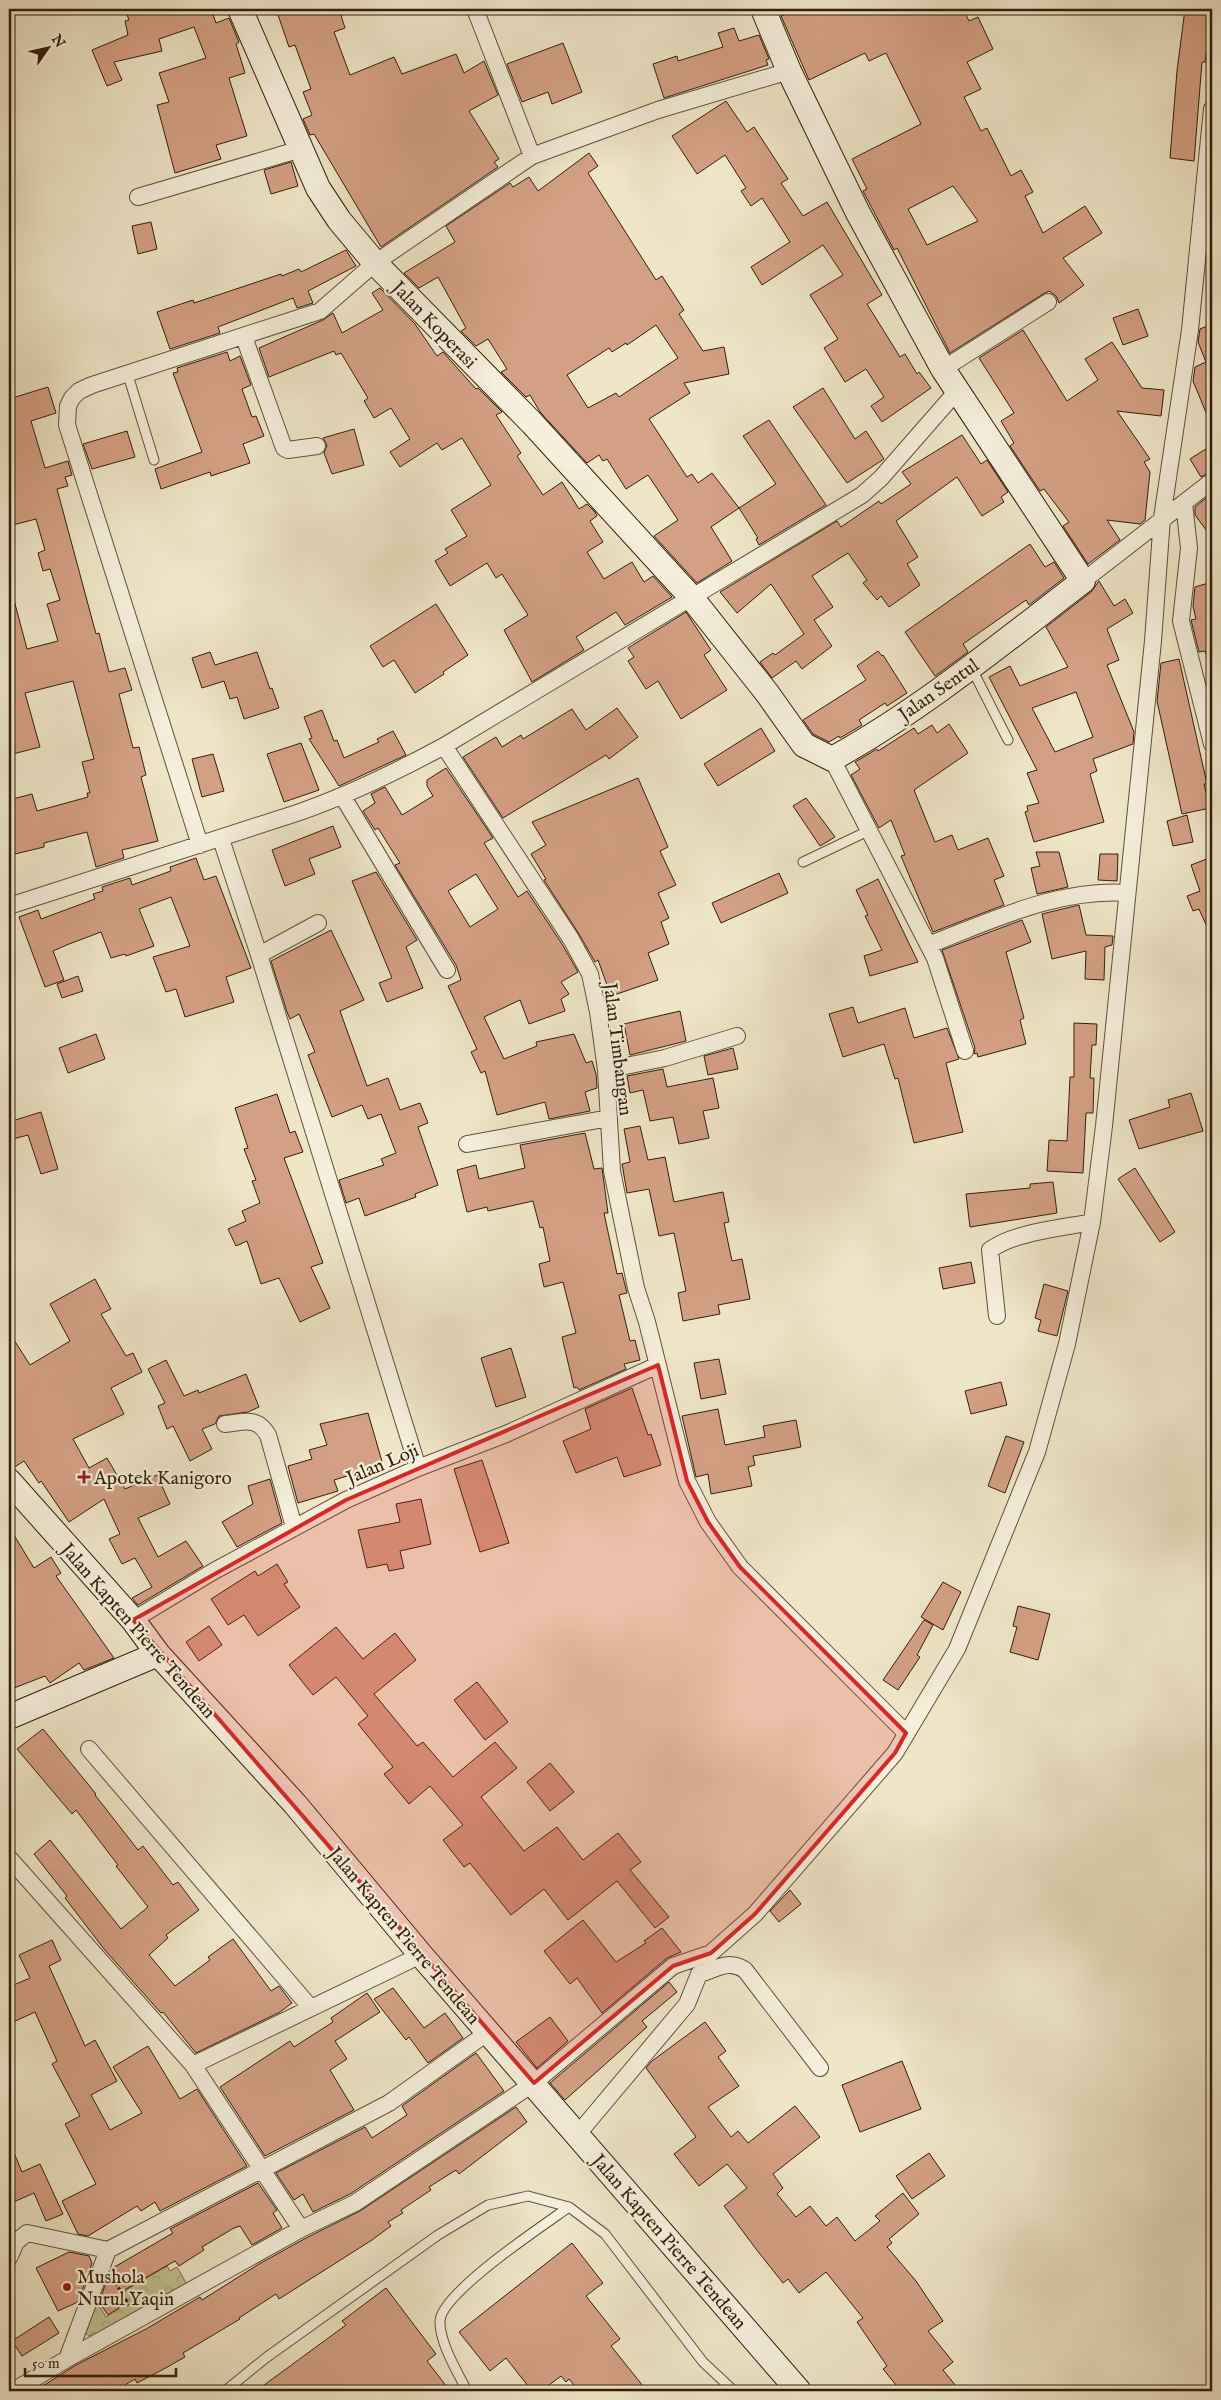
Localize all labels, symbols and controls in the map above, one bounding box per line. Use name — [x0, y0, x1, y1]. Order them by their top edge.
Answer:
north arrow — [22, 22, 72, 72]
text: N — [47, 30, 69, 51]
street label: Jalan Koperasi — [384, 275, 481, 374]
street label: Jalan Sentul — [892, 654, 985, 728]
street label: Jalan Timbangan — [597, 979, 637, 1117]
street label: Jalan Loji — [341, 1439, 423, 1492]
place label: Apotek Kanigoro — [93, 1467, 232, 1491]
marker: Apotek Kanigoro — [78, 1471, 90, 1483]
street label: Jalan Kapten Pierre Tendean — [53, 1537, 220, 1724]
street label: Jalan Kapten Pierre Tendean — [321, 1841, 485, 2030]
street label: Jalan Kapten Pierre Tendean — [584, 2148, 751, 2335]
place label: Mushola Nurul Yaqin — [77, 2266, 174, 2312]
marker: Mushola Nurul Yaqin — [61, 2281, 73, 2293]
scale bar — [25, 2345, 176, 2377]
text: 50 m — [32, 2354, 60, 2373]

